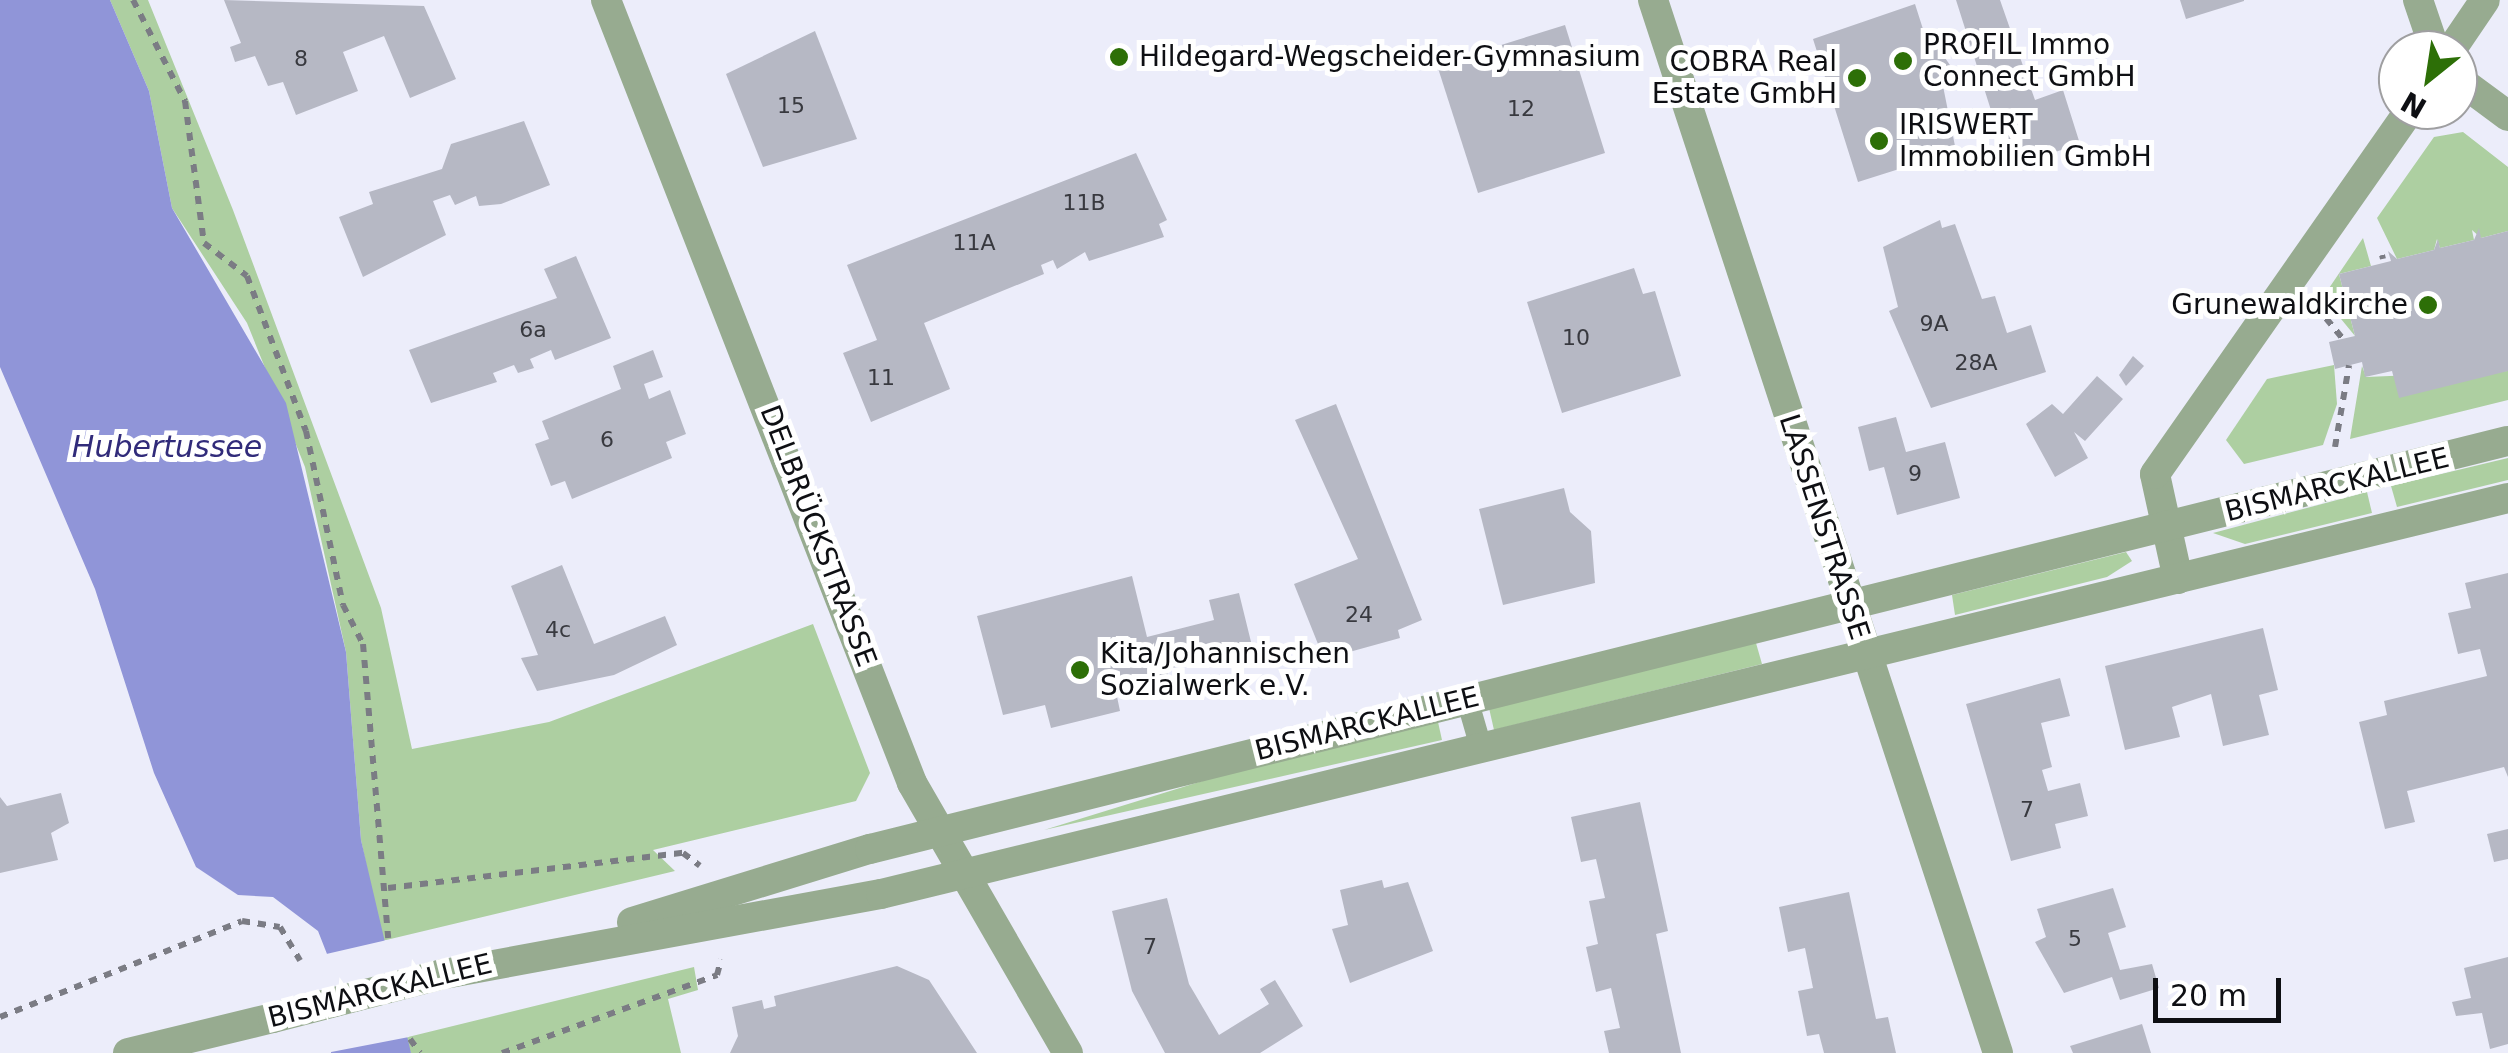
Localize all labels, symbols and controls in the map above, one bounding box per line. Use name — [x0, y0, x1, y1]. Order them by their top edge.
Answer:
place label: PROFIL Immo Connect GmbH — [1923, 28, 2135, 94]
north arrow — [2378, 30, 2478, 130]
place label: Hildegard-Wegscheider-Gymnasium — [1139, 40, 1641, 74]
place label: COBRA Real Estate GmbH — [1652, 45, 1837, 111]
house number: 8 — [294, 46, 308, 72]
marker: Hildegard-Wegscheider-Gymnasium — [1108, 46, 1130, 68]
marker: PROFIL Immo Connect GmbH — [1892, 50, 1914, 72]
marker: COBRA Real Estate GmbH — [1846, 67, 1868, 89]
text: N — [2395, 85, 2432, 125]
house number: 15 — [777, 93, 805, 119]
house number: 12 — [1507, 96, 1535, 122]
place label: IRISWERT Immobilien GmbH — [1899, 108, 2152, 174]
marker: IRISWERT Immobilien GmbH — [1868, 130, 1890, 152]
house number: 11B — [1062, 190, 1106, 216]
house number: 11A — [952, 230, 996, 256]
place label: Grunewaldkirche — [2171, 288, 2408, 322]
marker: Grunewaldkirche — [2417, 294, 2439, 316]
house number: 9A — [1919, 311, 1949, 337]
house number: 6a — [519, 317, 547, 343]
house number: 10 — [1562, 325, 1590, 351]
house number: 28A — [1954, 350, 1998, 376]
house number: 11 — [867, 365, 895, 391]
street label: DELBRÜCKSTRASSE — [753, 400, 883, 672]
street label: LASSENSTRASSE — [1772, 410, 1876, 644]
house number: 6 — [600, 427, 614, 453]
water label: Hubertussee — [72, 429, 262, 465]
street label: BISMARCKALLEE — [2221, 441, 2453, 529]
house number: 9 — [1908, 461, 1922, 487]
house number: 24 — [1345, 602, 1373, 628]
house number: 4c — [545, 617, 571, 643]
place label: Kita/Johannischen Sozialwerk e.V. — [1100, 637, 1350, 703]
marker: Kita/Johannischen Sozialwerk e.V. — [1069, 659, 1091, 681]
street label: BISMARCKALLEE — [1251, 680, 1483, 768]
house number: 7 — [2020, 797, 2034, 823]
house number: 5 — [2068, 926, 2082, 952]
house number: 7 — [1143, 934, 1157, 960]
street label: BISMARCKALLEE — [264, 947, 496, 1035]
scale bar — [2158, 958, 2286, 1020]
text: 20 m — [2170, 978, 2247, 1013]

